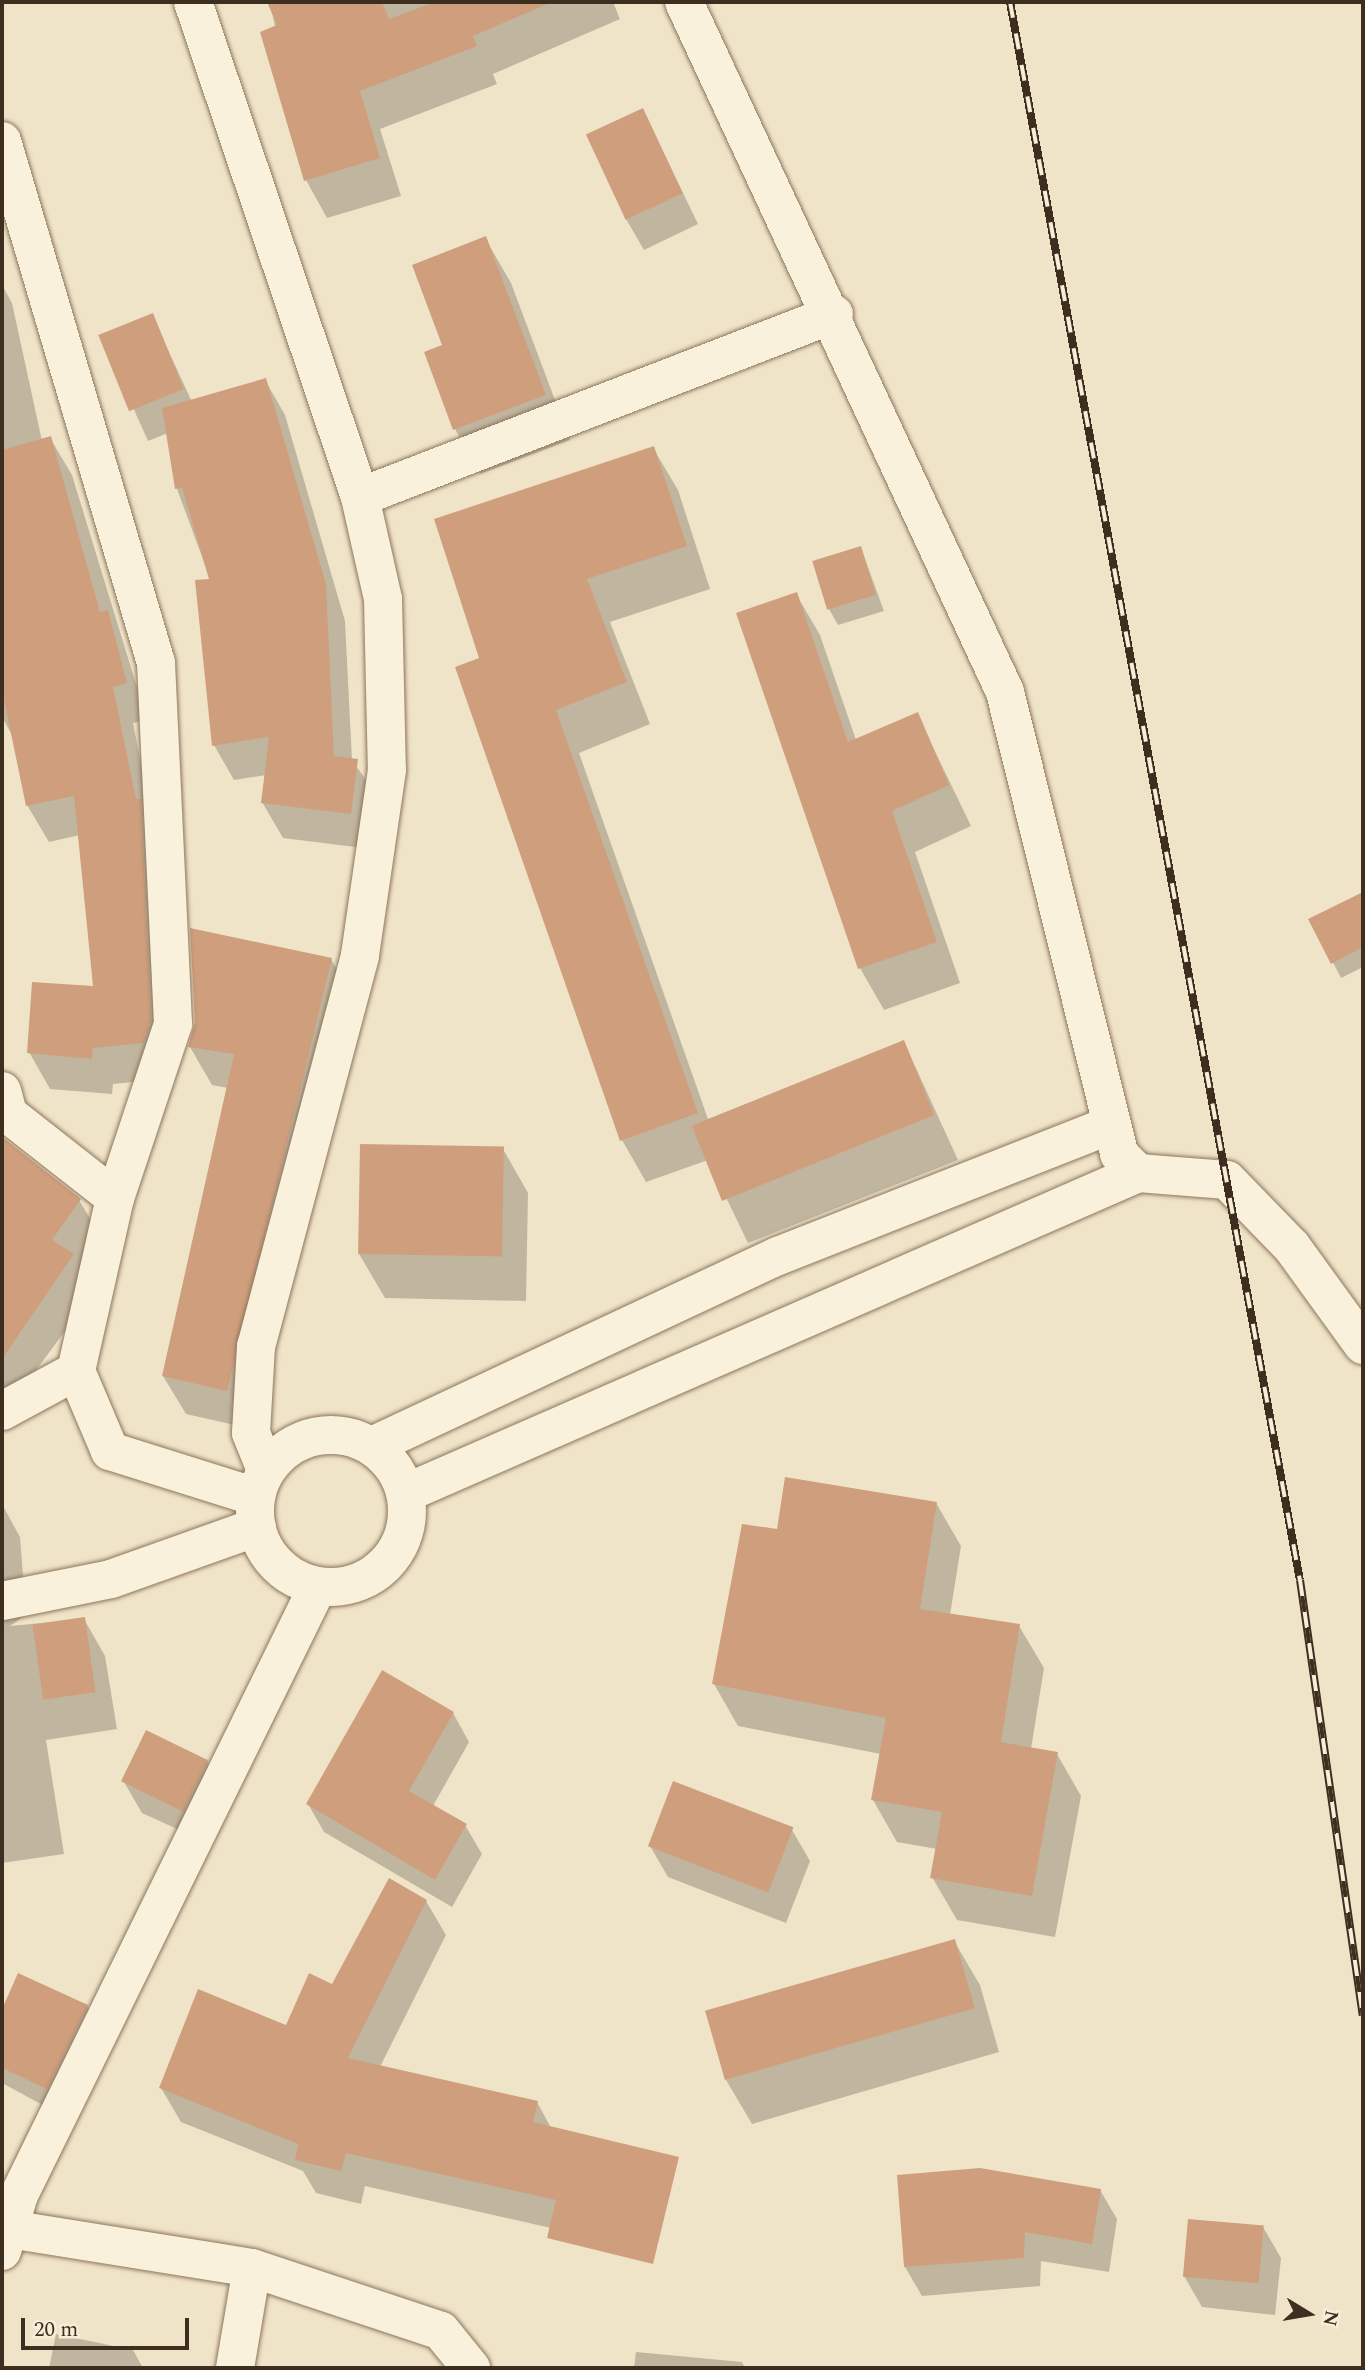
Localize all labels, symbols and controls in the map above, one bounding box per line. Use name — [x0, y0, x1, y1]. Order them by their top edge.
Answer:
north arrow — [1274, 2279, 1344, 2349]
scale bar — [24, 2304, 192, 2348]
text: N — [1314, 2308, 1346, 2328]
text: 20 m — [34, 2314, 78, 2346]

